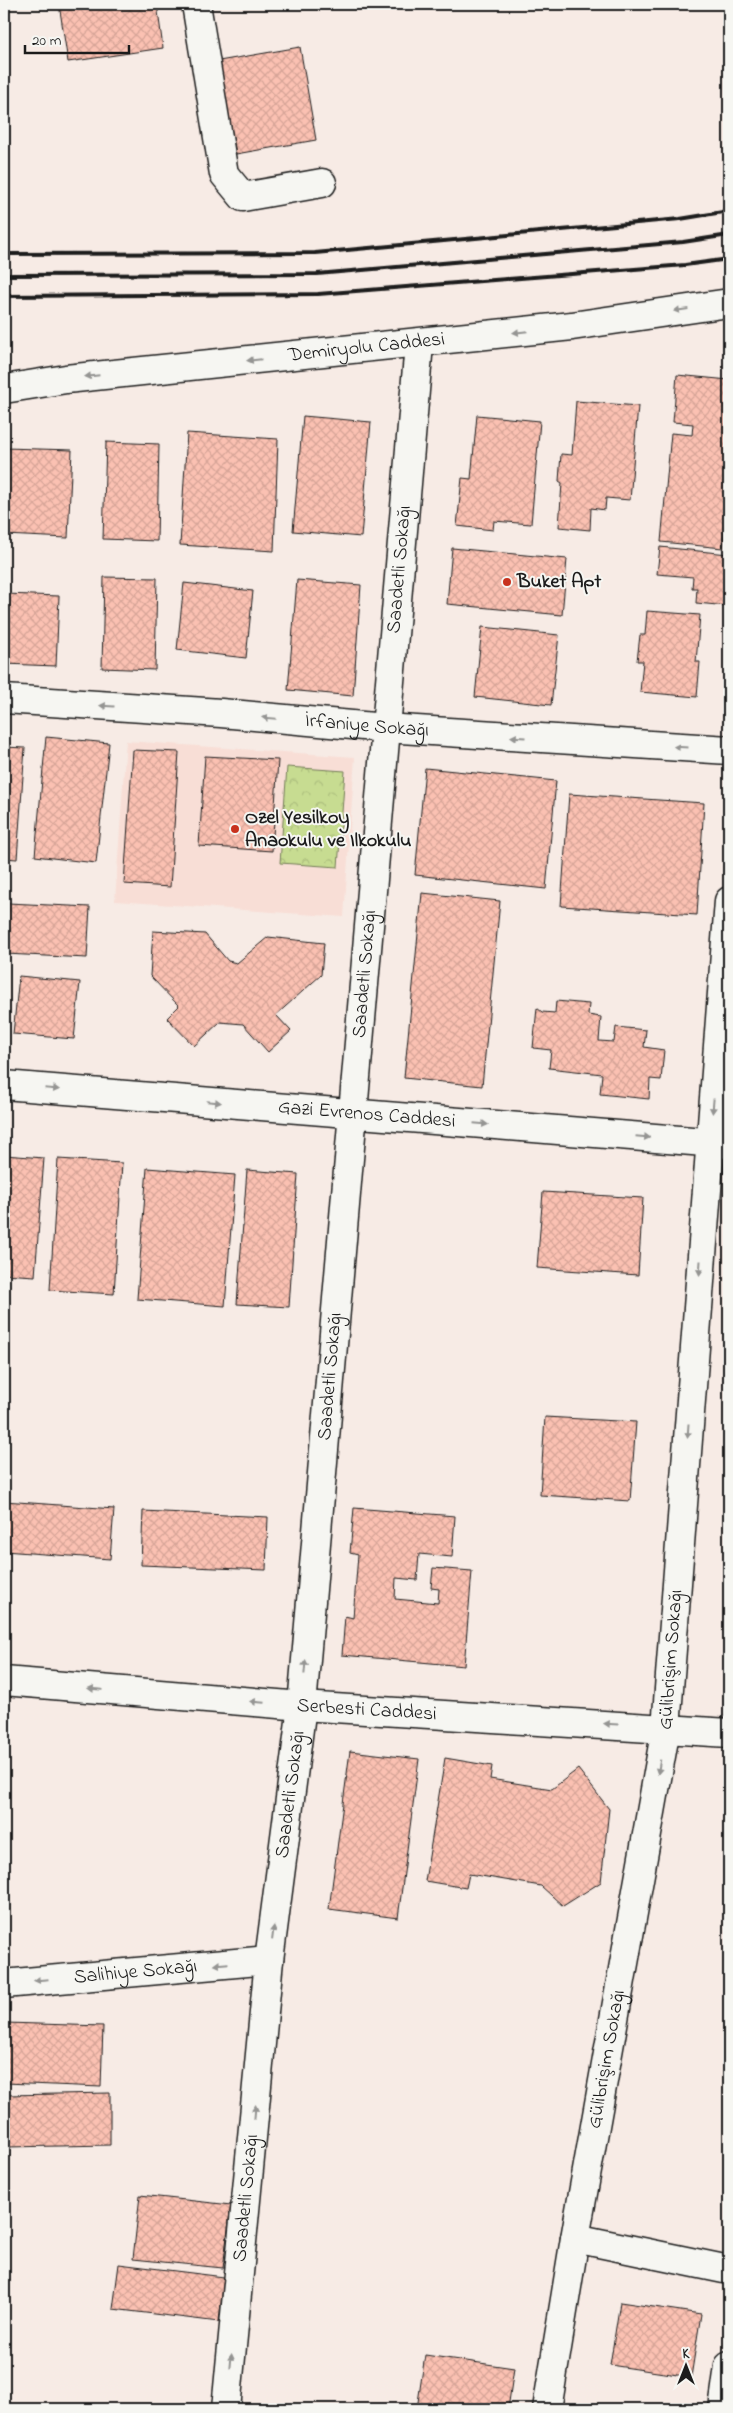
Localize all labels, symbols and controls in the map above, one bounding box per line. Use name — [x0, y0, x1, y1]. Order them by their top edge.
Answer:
scale bar — [25, 22, 129, 54]
text: 20 m — [32, 30, 62, 52]
one-way arrow — [673, 306, 689, 314]
street label: Demiryolu Caddesi — [286, 325, 446, 370]
one-way arrow — [512, 328, 528, 336]
one-way arrow — [246, 356, 262, 364]
one-way arrow — [84, 372, 100, 380]
street label: Saadetli Sokağı — [380, 504, 420, 635]
place label: Buket Apt — [516, 568, 601, 597]
marker: Buket Apt — [501, 576, 513, 588]
one-way arrow — [99, 701, 115, 709]
street label: İrfaniye Sokağı — [304, 706, 430, 746]
one-way arrow — [261, 714, 277, 722]
one-way arrow — [510, 732, 526, 740]
one-way arrow — [672, 743, 688, 751]
place label: Ozel Yesilkoy Anaokulu ve Ilkokulu — [245, 804, 411, 856]
marker: Ozel Yesilkoy Anaokulu ve Ilkokulu — [229, 823, 241, 835]
street label: Saadetli Sokağı — [345, 909, 386, 1039]
one-way arrow — [45, 1085, 61, 1093]
street label: Gazi Evrenos Caddesi — [277, 1093, 457, 1136]
one-way arrow — [207, 1098, 223, 1106]
one-way arrow — [708, 1099, 716, 1115]
one-way arrow — [473, 1120, 489, 1128]
one-way arrow — [635, 1133, 651, 1141]
one-way arrow — [696, 1261, 704, 1277]
street label: Saadetli Sokağı — [310, 1311, 351, 1442]
one-way arrow — [684, 1423, 692, 1439]
street label: Gülibrişim Sokağı — [651, 1588, 692, 1731]
one-way arrow — [301, 1659, 309, 1675]
one-way arrow — [86, 1685, 102, 1693]
street label: Serbesti Caddesi — [296, 1691, 438, 1729]
one-way arrow — [248, 1698, 264, 1706]
one-way arrow — [603, 1720, 619, 1728]
street label: Saadetli Sokağı — [268, 1729, 314, 1860]
one-way arrow — [655, 1759, 663, 1775]
one-way arrow — [269, 1924, 277, 1940]
street label: Salihiye Sokağı — [73, 1952, 198, 1992]
one-way arrow — [212, 1960, 228, 1968]
one-way arrow — [33, 1977, 49, 1985]
street label: Gülibrişim Sokağı — [580, 1987, 634, 2131]
one-way arrow — [251, 2104, 259, 2120]
street label: Saadetli Sokağı — [226, 2133, 267, 2263]
north arrow — [660, 2340, 710, 2390]
text: K — [683, 2344, 691, 2365]
one-way arrow — [227, 2352, 235, 2368]

